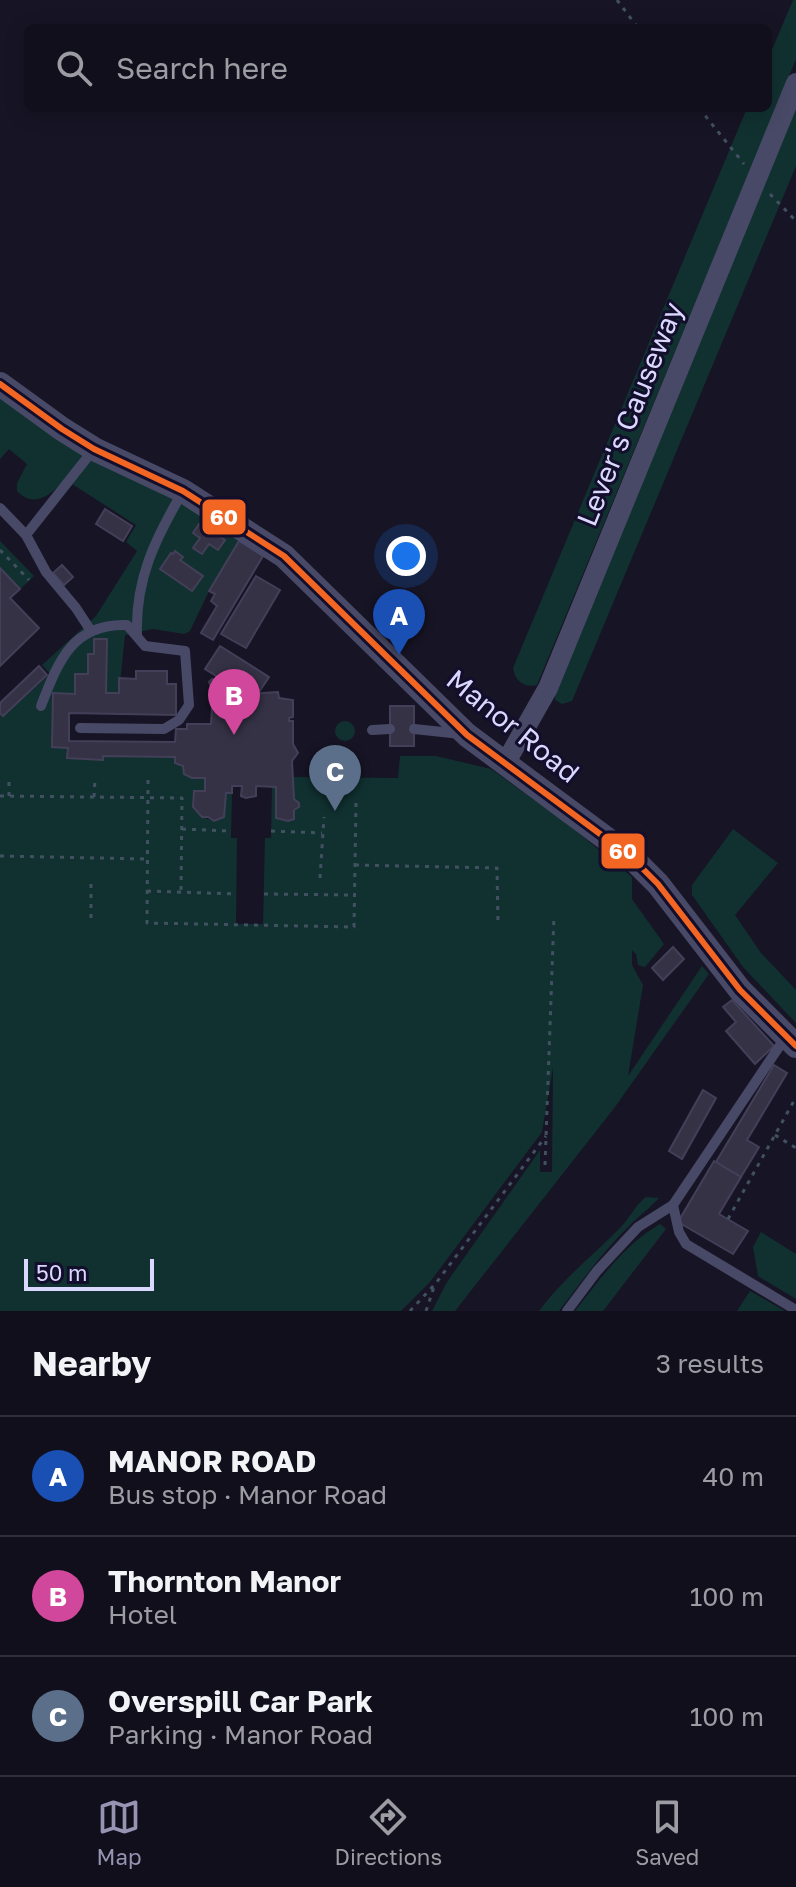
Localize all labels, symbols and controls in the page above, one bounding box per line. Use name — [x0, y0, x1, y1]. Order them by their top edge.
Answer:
search box — [24, 24, 772, 112]
icon: search — [52, 46, 96, 90]
text: Search here — [116, 50, 288, 86]
street label: Lever's Causeway — [570, 297, 690, 531]
line badge: 60 — [201, 498, 247, 536]
text: 60 — [210, 503, 238, 530]
your location — [386, 536, 426, 576]
pin: A — [373, 589, 425, 655]
street label: Manor Road — [441, 662, 586, 789]
pin: B — [208, 669, 260, 735]
pin: C — [309, 745, 361, 811]
line badge: 60 — [600, 832, 646, 870]
text: 60 — [609, 837, 637, 864]
scale bar — [24, 1255, 154, 1291]
text: 50 m — [36, 1259, 87, 1286]
text: Nearby — [32, 1343, 152, 1383]
text: 3 results — [656, 1348, 764, 1379]
text: MANOR ROAD — [108, 1443, 316, 1479]
text: A — [49, 1461, 67, 1492]
text: 40 m — [703, 1461, 764, 1492]
text: Bus stop · Manor Road — [108, 1479, 387, 1510]
text: Thornton Manor — [108, 1563, 341, 1599]
text: B — [49, 1581, 67, 1612]
text: 100 m — [690, 1581, 764, 1612]
text: Hotel — [108, 1599, 177, 1630]
text: Overspill Car Park — [108, 1683, 373, 1719]
text: C — [49, 1701, 67, 1732]
text: 100 m — [690, 1701, 764, 1732]
text: Parking · Manor Road — [108, 1719, 373, 1750]
tab: Map — [97, 1795, 141, 1870]
tab: Directions — [335, 1795, 442, 1870]
tab: Saved — [635, 1795, 699, 1870]

